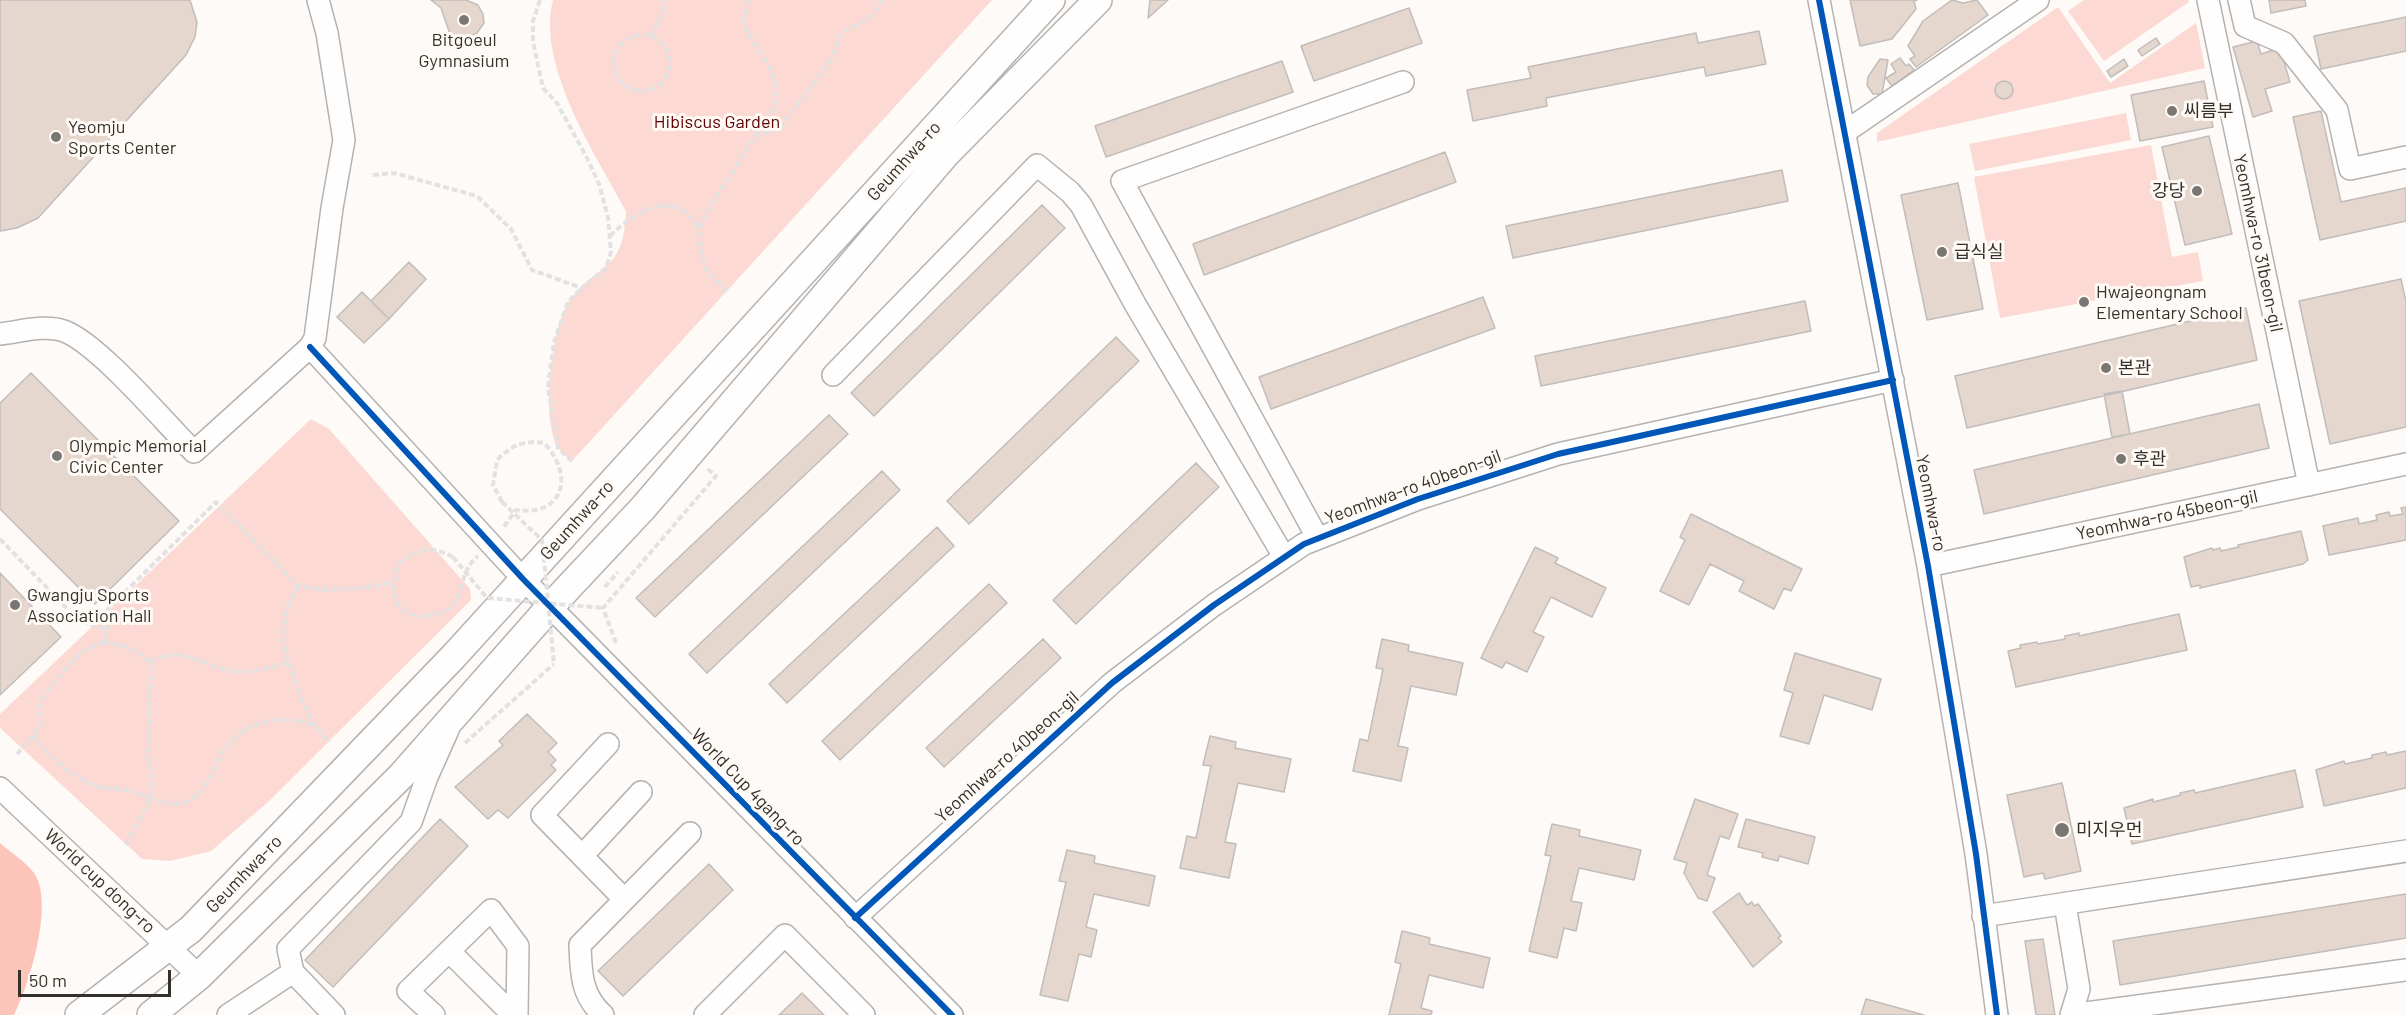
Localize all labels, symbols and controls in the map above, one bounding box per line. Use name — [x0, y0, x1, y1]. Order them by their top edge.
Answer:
marker: Bitgoeul Gymnasium — [457, 13, 471, 27]
place label: Bitgoeul Gymnasium — [419, 29, 509, 72]
place label: 씨름부 — [2184, 100, 2234, 122]
marker: 씨름부 — [2165, 104, 2179, 118]
park label: Hibiscus Garden — [654, 111, 780, 133]
place label: Yeomju Sports Center — [68, 116, 176, 158]
street label: Geumhwa-ro — [863, 117, 945, 205]
marker: Yeomju Sports Center — [49, 130, 63, 144]
street label: Yeomhwa-ro 31beon-gil — [2229, 152, 2287, 334]
place label: 강당 — [2152, 180, 2185, 202]
marker: 강당 — [2190, 184, 2204, 198]
place label: 급식실 — [1954, 241, 2004, 263]
marker: 급식실 — [1935, 245, 1949, 259]
place label: Hwajeongnam Elementary School — [2096, 281, 2243, 324]
marker: Hwajeongnam Elementary School — [2077, 295, 2091, 309]
place label: 본관 — [2118, 357, 2151, 379]
marker: 본관 — [2099, 361, 2113, 375]
place label: Olympic Memorial Civic Center — [69, 435, 207, 478]
street label: Yeomhwa-ro 40beon-gil — [1322, 445, 1504, 529]
place label: 후관 — [2133, 448, 2166, 470]
marker: Olympic Memorial Civic Center — [50, 449, 64, 463]
marker: 후관 — [2114, 452, 2128, 466]
street label: Yeomhwa-ro — [1911, 453, 1951, 553]
street label: Geumhwa-ro — [536, 476, 618, 564]
street label: Yeomhwa-ro 45beon-gil — [2074, 485, 2260, 545]
place label: Gwangju Sports Association Hall — [27, 584, 151, 626]
marker: Gwangju Sports Association Hall — [8, 598, 22, 612]
street label: Yeomhwa-ro 40beon-gil — [931, 687, 1083, 827]
street label: World Cup 4gang-ro — [687, 724, 809, 850]
place label: 미지우먼 — [2076, 819, 2142, 841]
marker: 미지우먼 — [2053, 821, 2071, 839]
street label: World cup dong-ro — [40, 824, 160, 938]
street label: Geumhwa-ro — [201, 831, 287, 917]
scale bar — [21, 958, 174, 996]
text: 50 m — [29, 969, 67, 991]

